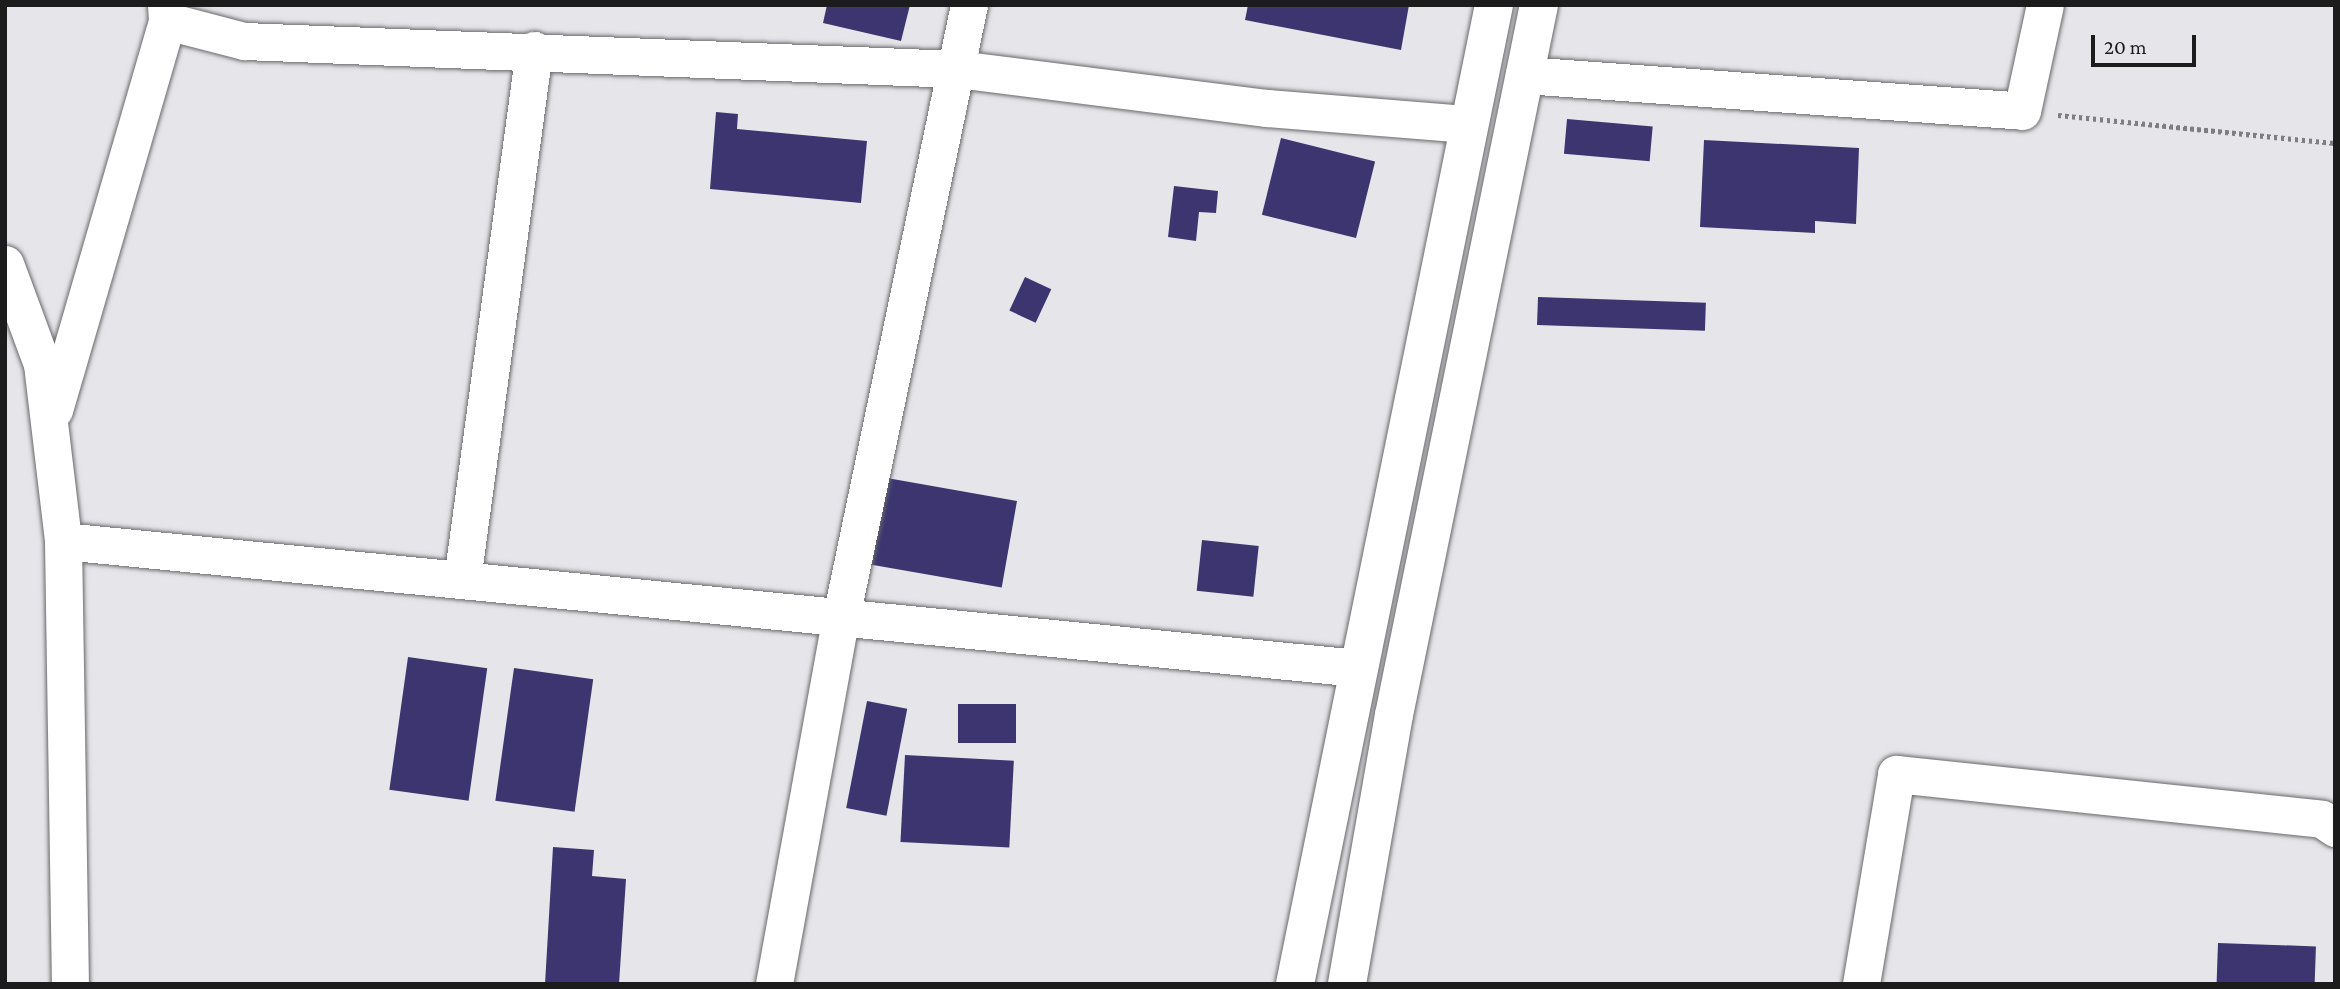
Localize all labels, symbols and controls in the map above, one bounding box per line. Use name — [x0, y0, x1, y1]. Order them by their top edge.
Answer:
scale bar — [2095, 21, 2200, 65]
text: 20 m — [2104, 35, 2147, 59]

